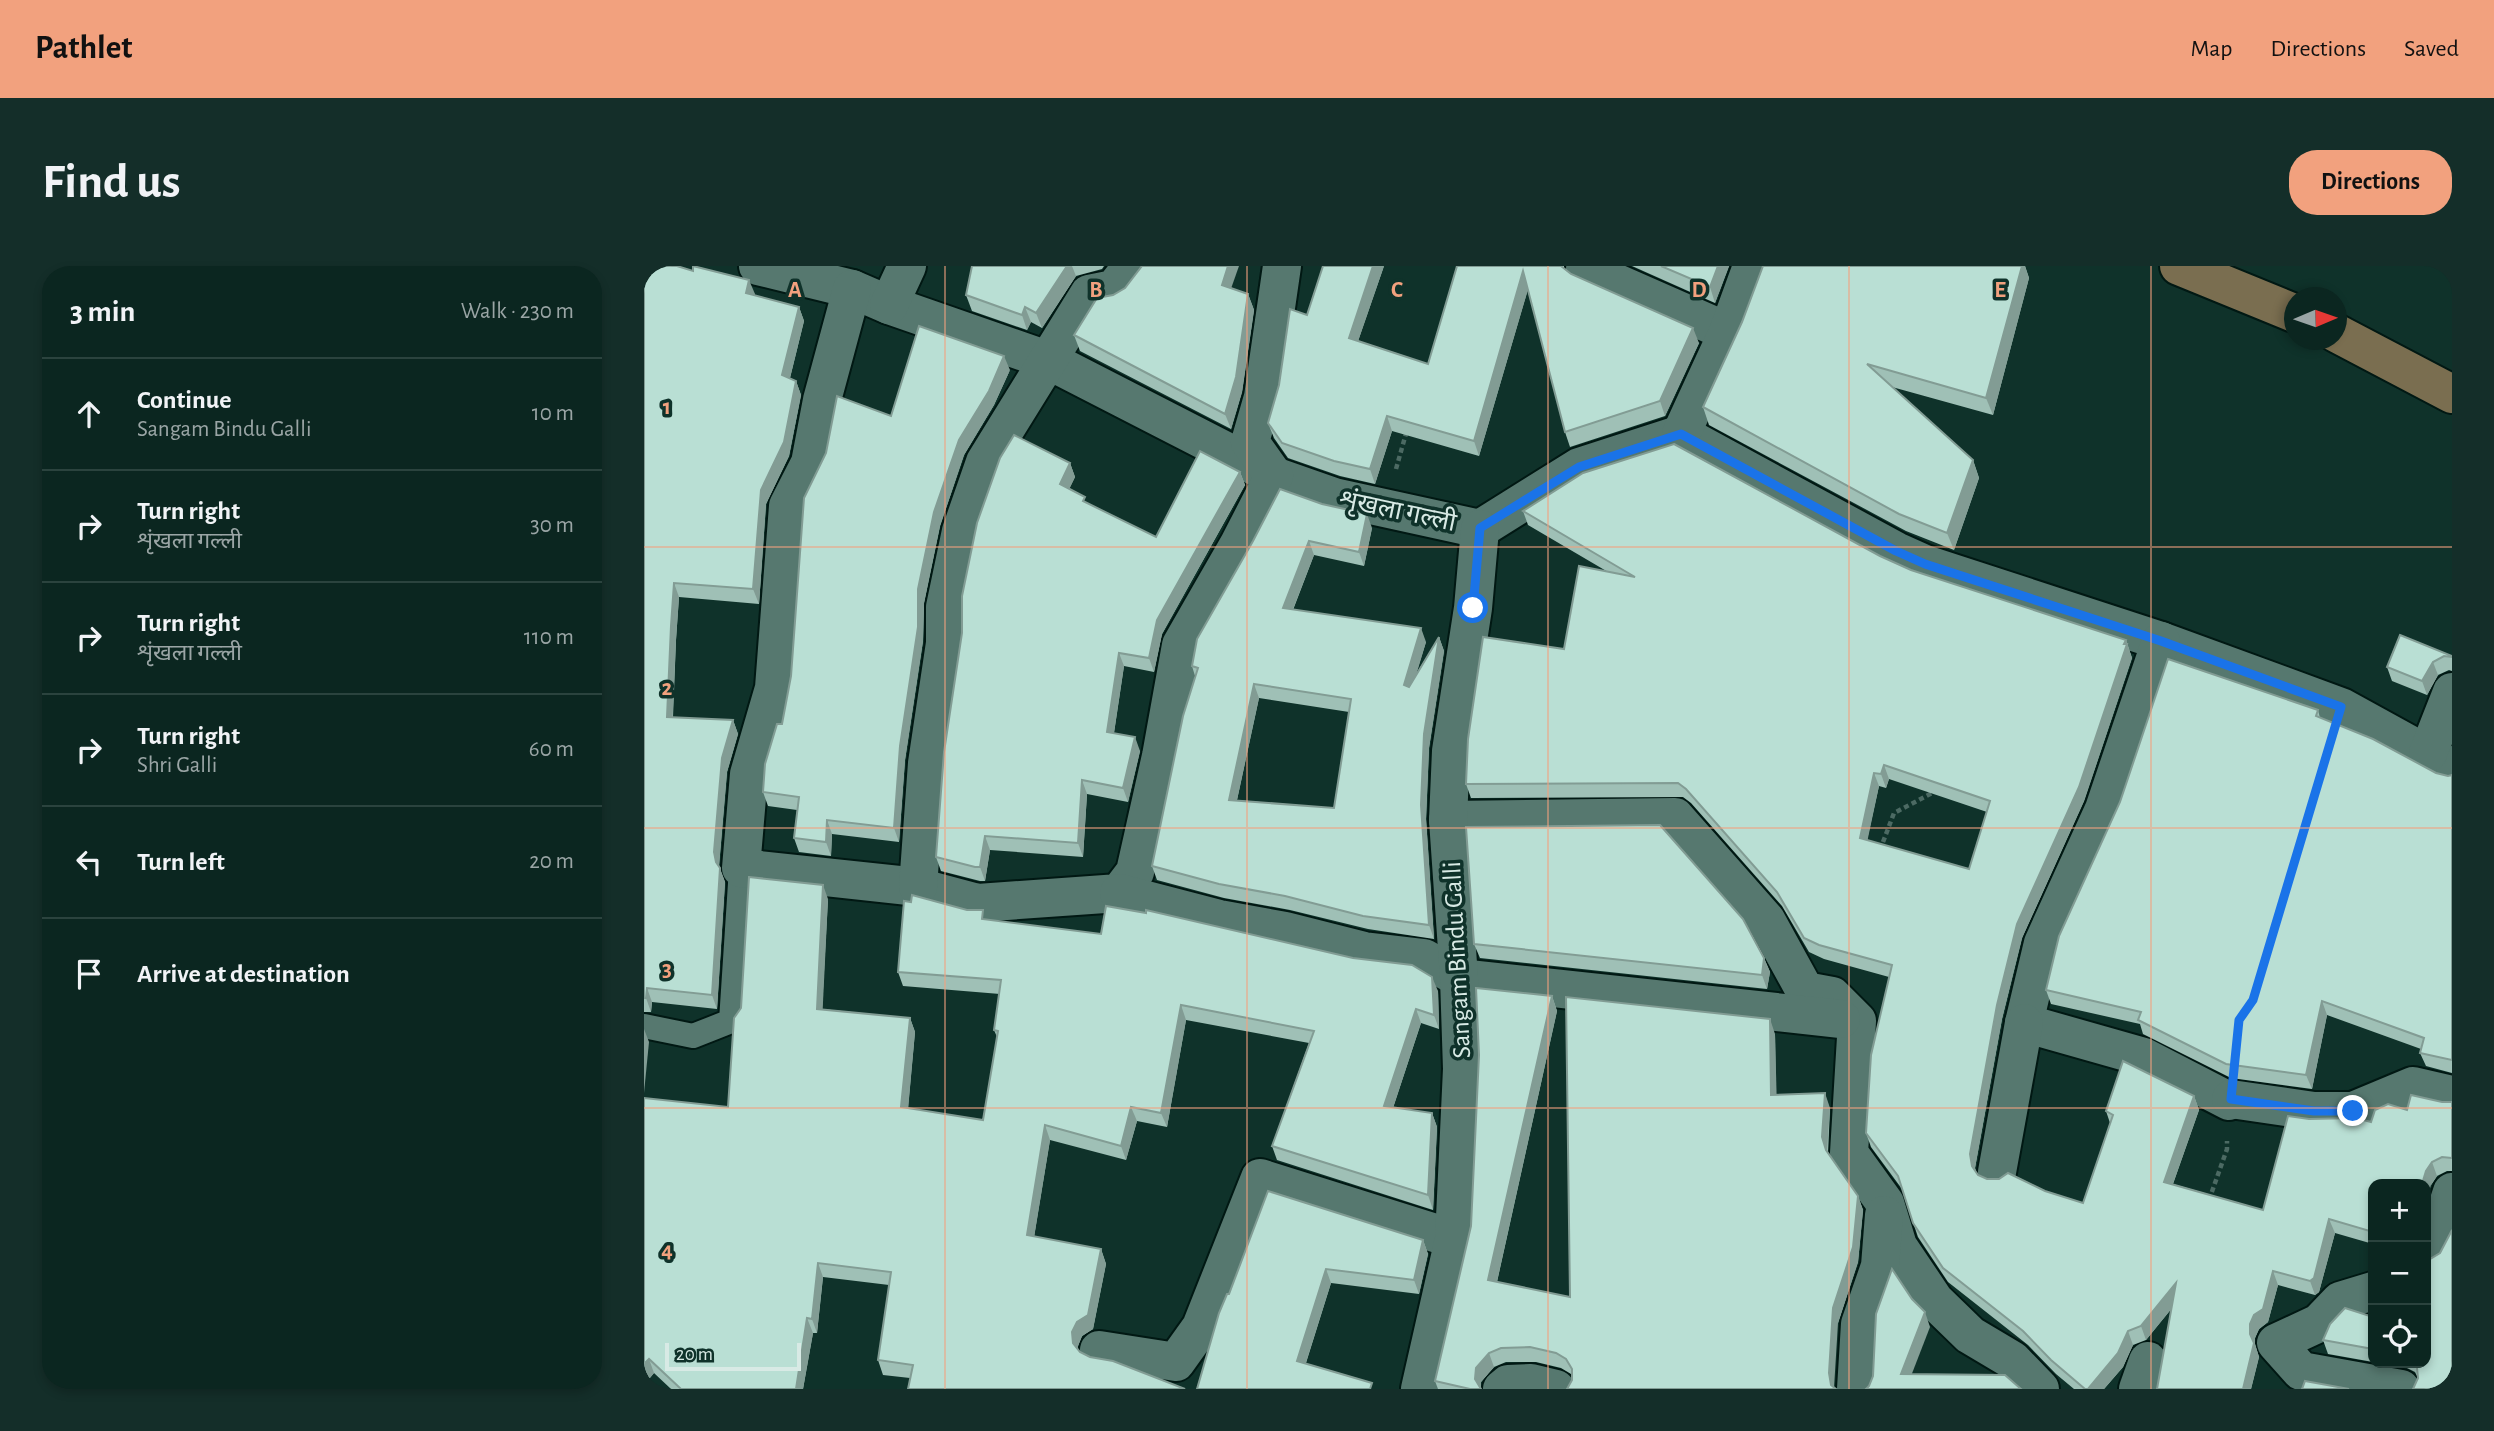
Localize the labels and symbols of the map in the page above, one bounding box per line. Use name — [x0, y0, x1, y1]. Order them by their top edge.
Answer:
text: A — [788, 279, 802, 302]
text: B — [1089, 279, 1103, 302]
text: C — [1391, 279, 1403, 302]
text: D — [1691, 279, 1707, 302]
text: E — [1994, 279, 2006, 302]
north arrow — [2284, 287, 2347, 350]
text: 1 — [663, 396, 671, 419]
street label: शृंखला गल्ली — [1337, 484, 1460, 538]
route start — [1457, 592, 1488, 623]
text: 2 — [662, 677, 673, 700]
street label: Sangam Bindu Galli — [1439, 861, 1475, 1059]
text: 3 — [662, 958, 672, 981]
route end — [2337, 1095, 2368, 1126]
text: 4 — [661, 1239, 673, 1262]
scale bar — [665, 1340, 802, 1372]

